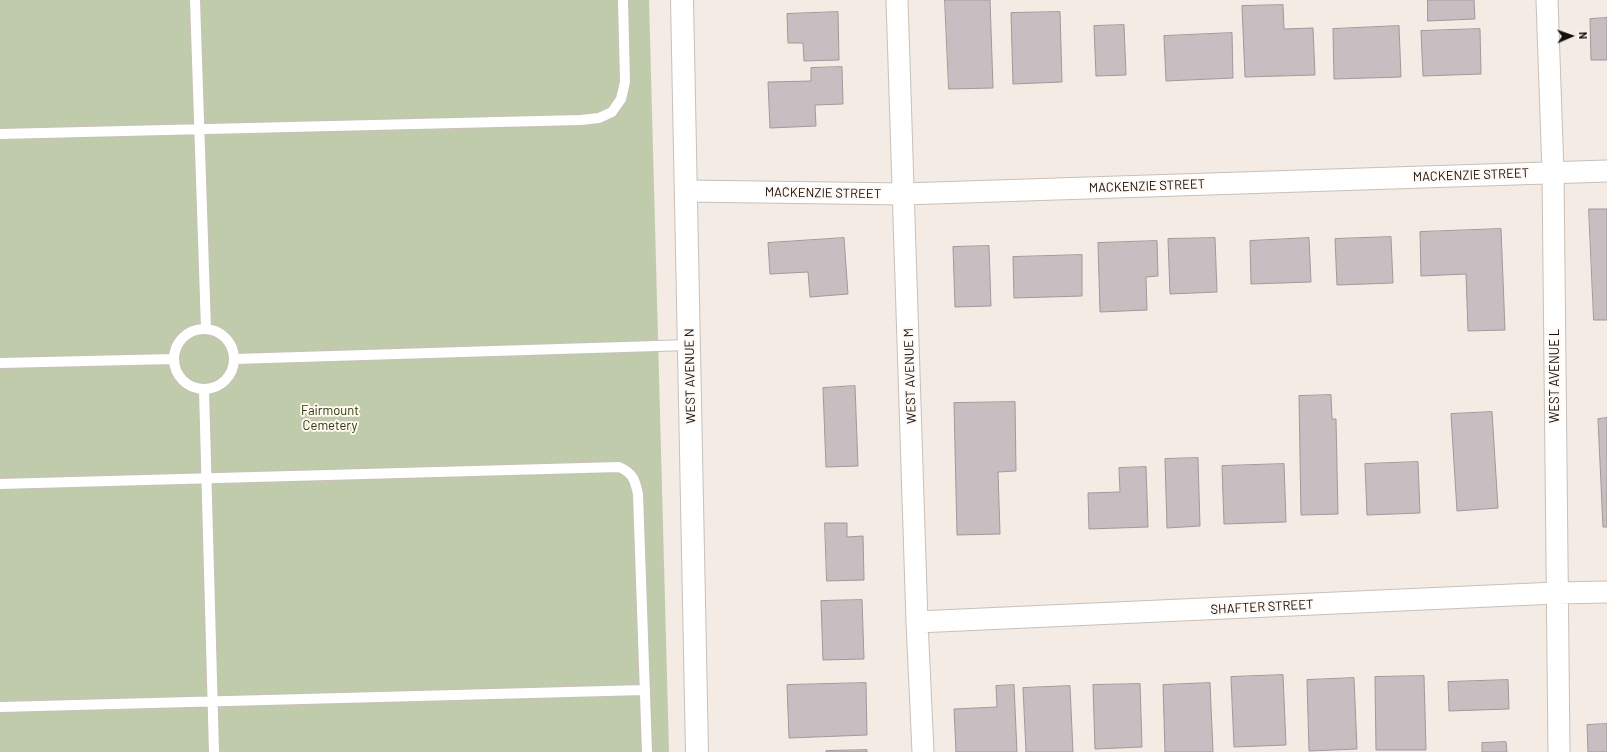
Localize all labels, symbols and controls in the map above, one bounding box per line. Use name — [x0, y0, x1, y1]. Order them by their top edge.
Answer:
north arrow — [1551, 16, 1591, 56]
text: N — [1577, 32, 1590, 39]
street label: MACKENZIE STREET — [1413, 165, 1529, 185]
street label: MACKENZIE STREET — [1089, 176, 1205, 196]
street label: MACKENZIE STREET — [765, 184, 881, 202]
street label: WEST AVENUE N — [681, 328, 699, 424]
street label: WEST AVENUE M — [901, 328, 919, 424]
street label: WEST AVENUE L — [1547, 329, 1563, 423]
park label: Fairmount Cemetery — [301, 403, 359, 434]
street label: SHAFTER STREET — [1210, 597, 1314, 617]

